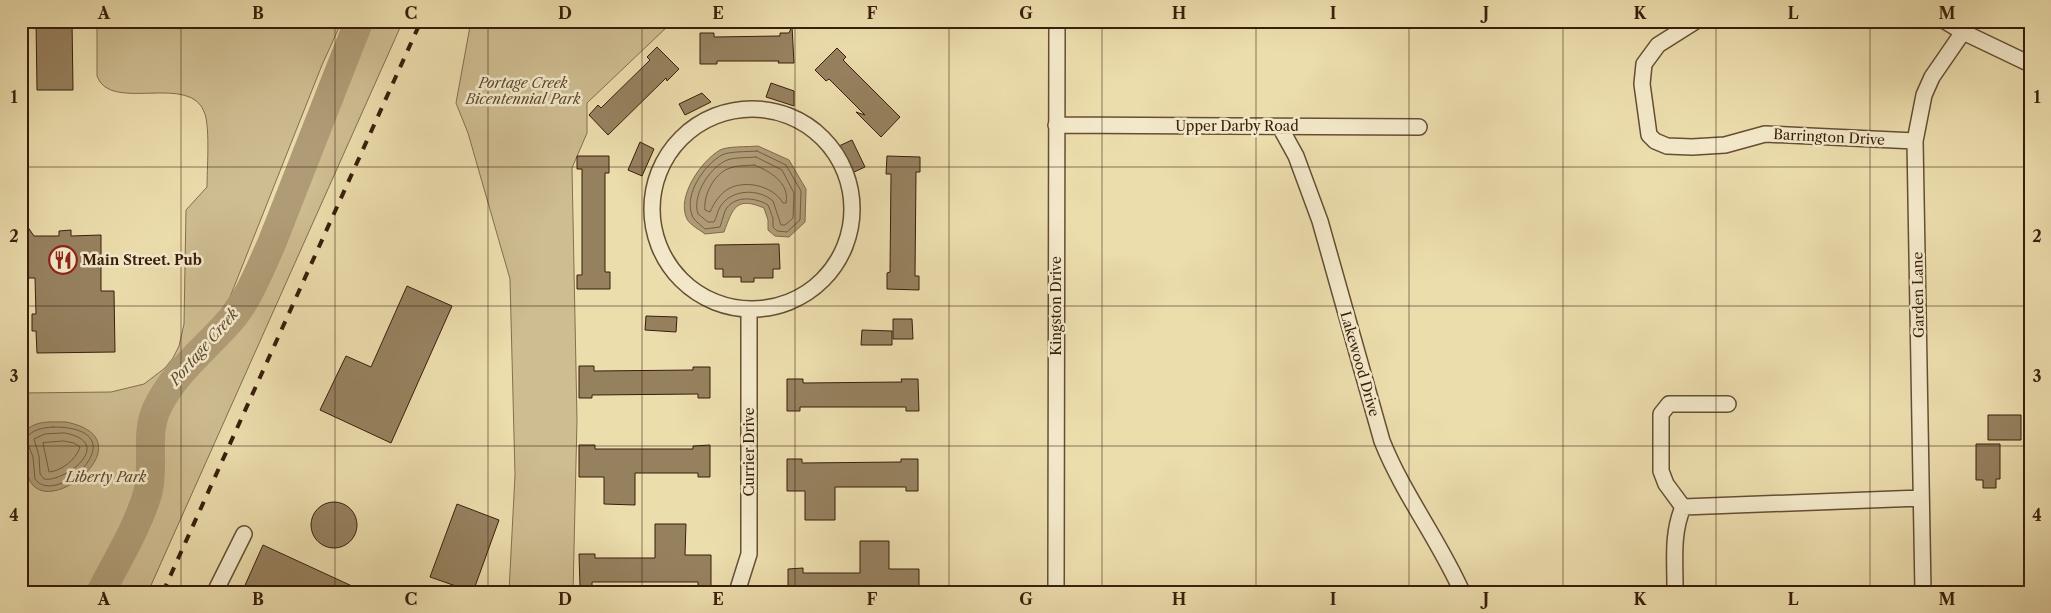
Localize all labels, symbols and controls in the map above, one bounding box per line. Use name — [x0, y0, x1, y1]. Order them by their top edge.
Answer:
text: A — [97, 3, 111, 23]
text: B — [252, 3, 264, 23]
text: C — [405, 3, 417, 23]
text: D — [558, 3, 572, 23]
text: E — [712, 3, 724, 23]
text: F — [867, 3, 878, 23]
text: G — [1019, 3, 1033, 23]
text: H — [1172, 3, 1186, 23]
text: I — [1330, 3, 1337, 23]
text: J — [1480, 3, 1489, 23]
text: K — [1634, 3, 1648, 23]
text: L — [1787, 3, 1799, 23]
text: M — [1939, 3, 1956, 23]
park label: Portage Creek Bicentennial Park — [465, 74, 581, 108]
text: 1 — [10, 87, 18, 107]
text: 1 — [2033, 87, 2041, 107]
street label: Upper Darby Road — [1175, 117, 1299, 135]
street label: Barrington Drive — [1773, 125, 1885, 149]
text: 2 — [9, 226, 19, 246]
text: 2 — [2032, 226, 2042, 246]
restaurant icon: Main Street. Pub — [48, 245, 78, 275]
place label: Main Street. Pub — [82, 251, 202, 269]
street label: Garden Lane — [1908, 251, 1928, 338]
street label: Kingston Drive — [1047, 256, 1065, 356]
water label: Portage Creek — [164, 304, 242, 390]
street label: Lakewood Drive — [1336, 309, 1384, 419]
text: 3 — [9, 366, 19, 386]
text: 3 — [2032, 366, 2042, 386]
street label: Currier Drive — [740, 407, 758, 497]
park label: Liberty Park — [65, 468, 147, 486]
text: 4 — [9, 505, 19, 525]
text: 4 — [2032, 505, 2042, 525]
text: A — [97, 589, 111, 609]
text: B — [252, 589, 264, 609]
text: C — [405, 589, 417, 609]
text: D — [558, 589, 572, 609]
text: E — [712, 589, 724, 609]
text: F — [867, 589, 878, 609]
text: G — [1019, 589, 1033, 609]
text: H — [1172, 589, 1186, 609]
text: I — [1330, 589, 1337, 609]
text: J — [1480, 589, 1489, 609]
text: K — [1634, 589, 1648, 609]
text: L — [1787, 589, 1799, 609]
text: M — [1939, 589, 1956, 609]

